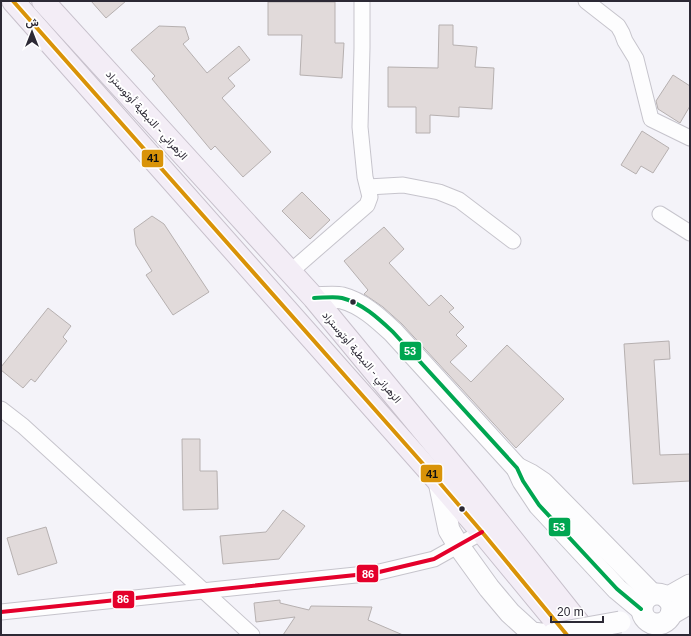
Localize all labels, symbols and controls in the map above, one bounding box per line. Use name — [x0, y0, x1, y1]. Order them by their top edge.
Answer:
north arrow — [12, 12, 52, 52]
text: ش — [25, 16, 39, 29]
street label: الزهراني - النبطية أوتوستراد — [101, 68, 190, 165]
line badge: 41 — [141, 149, 164, 168]
text: 41 — [147, 152, 159, 164]
unlabelled marker — [348, 297, 358, 307]
street label: الزهراني - النبطية أوتوستراد — [317, 309, 404, 408]
line badge: 53 — [399, 341, 422, 361]
text: 53 — [404, 345, 416, 357]
line badge: 41 — [420, 464, 443, 483]
text: 41 — [426, 468, 438, 480]
unlabelled marker — [457, 504, 467, 514]
line badge: 53 — [548, 517, 571, 537]
text: 53 — [553, 521, 565, 533]
line badge: 86 — [356, 564, 379, 583]
text: 86 — [362, 568, 374, 580]
line badge: 86 — [112, 590, 135, 609]
text: 86 — [117, 593, 129, 605]
scale bar — [551, 598, 603, 624]
text: 20 m — [557, 605, 584, 619]

